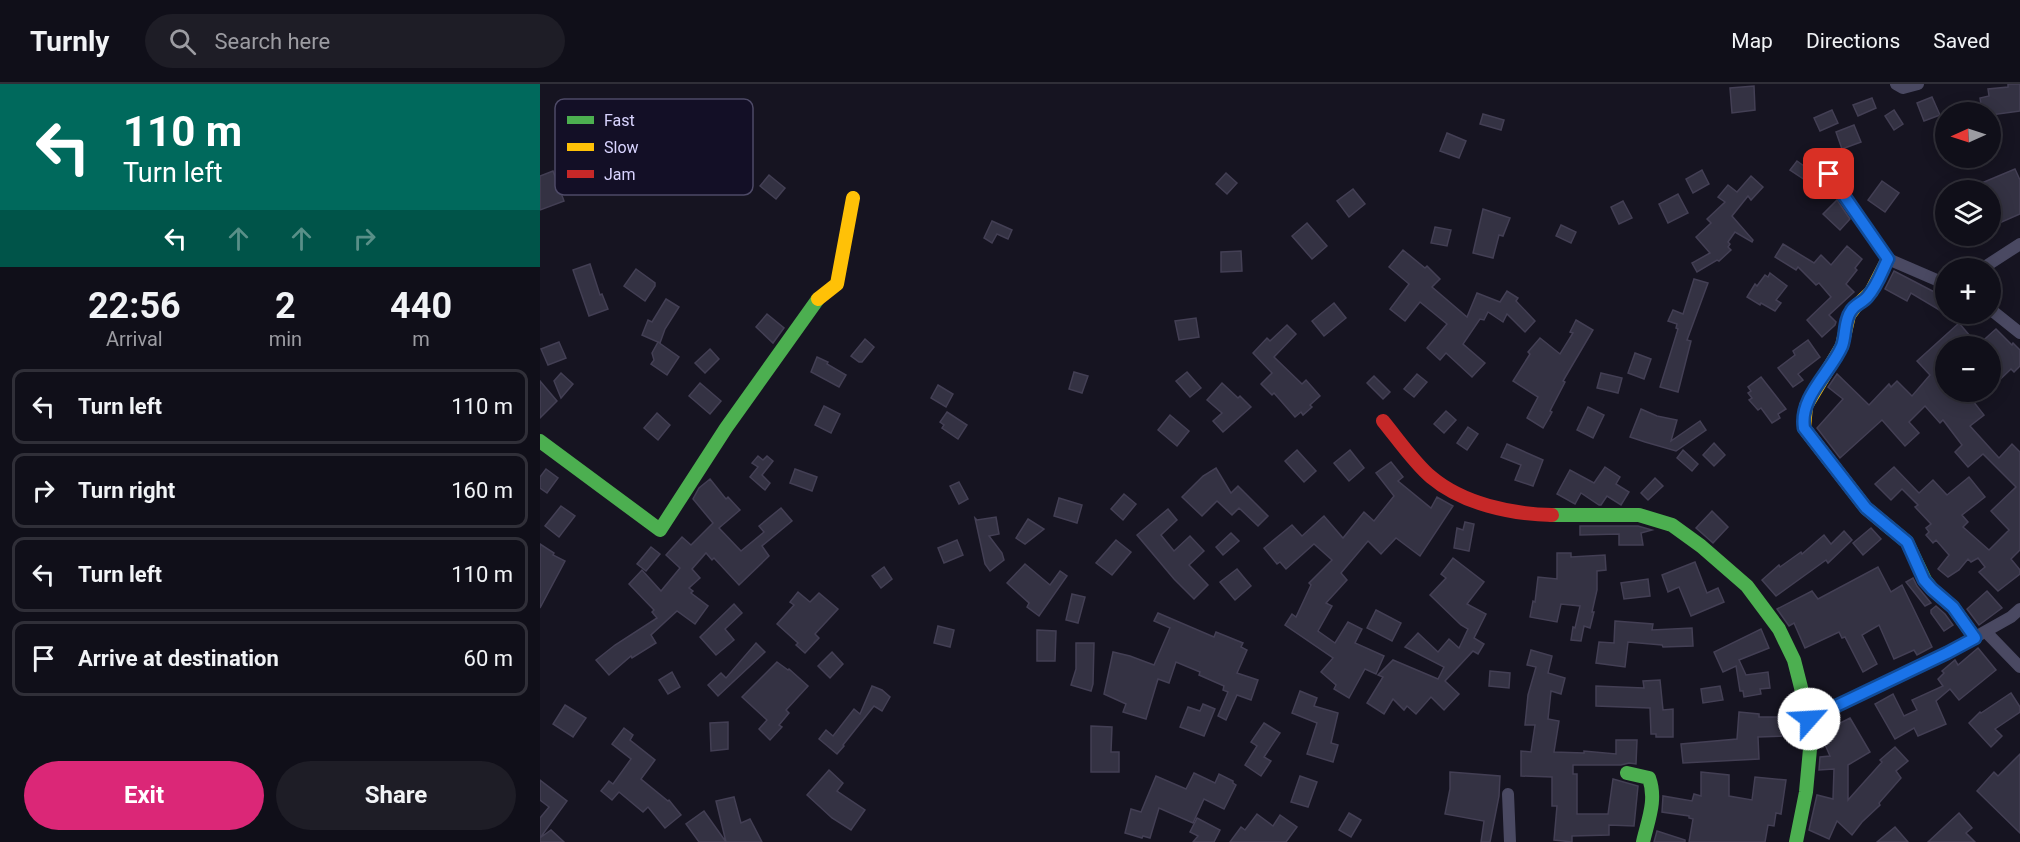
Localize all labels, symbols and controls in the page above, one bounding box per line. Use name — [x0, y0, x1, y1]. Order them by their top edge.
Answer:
search box — [145, 14, 565, 68]
text: Turnly — [30, 25, 109, 58]
icon: search — [166, 25, 199, 58]
text: Search here — [214, 29, 330, 54]
text: Map — [1731, 29, 1773, 53]
text: Directions — [1806, 29, 1900, 53]
text: Saved — [1933, 29, 1990, 53]
legend — [555, 99, 753, 195]
north arrow — [1935, 102, 2001, 168]
map controls — [1935, 102, 2001, 402]
text: 110 m — [123, 107, 242, 156]
icon: left — [24, 108, 102, 186]
text: Fast — [604, 111, 635, 130]
text: Slow — [604, 138, 639, 157]
pin — [1803, 148, 1854, 199]
text: Turn left — [123, 157, 223, 189]
icon: arrive — [1812, 157, 1845, 190]
text: Jam — [604, 165, 636, 184]
button: layers — [1935, 180, 2001, 246]
icon: left — [159, 222, 192, 255]
icon: ahead — [222, 222, 255, 255]
icon: ahead — [285, 222, 318, 255]
icon: right — [348, 222, 381, 255]
button: + — [1935, 258, 2001, 324]
text: 22:56 — [88, 285, 181, 327]
text: 2 — [275, 285, 296, 327]
text: 440 — [390, 285, 452, 327]
text: Arrival — [106, 327, 163, 351]
text: min — [269, 327, 302, 351]
text: m — [412, 327, 430, 351]
button: − — [1935, 336, 2001, 402]
icon: left — [27, 390, 60, 423]
text: Turn left — [78, 394, 162, 419]
text: 110 m — [451, 394, 513, 419]
icon: right — [27, 474, 60, 507]
text: Turn right — [78, 478, 175, 503]
text: 160 m — [451, 478, 513, 503]
icon: left — [27, 558, 60, 591]
text: Turn left — [78, 562, 162, 587]
text: 110 m — [451, 562, 513, 587]
icon: arrive — [27, 642, 60, 675]
text: Arrive at destination — [78, 646, 279, 671]
text: 60 m — [464, 646, 513, 671]
position arrow — [1777, 687, 1841, 751]
button: Exit — [24, 761, 264, 830]
button: Share — [276, 761, 516, 830]

